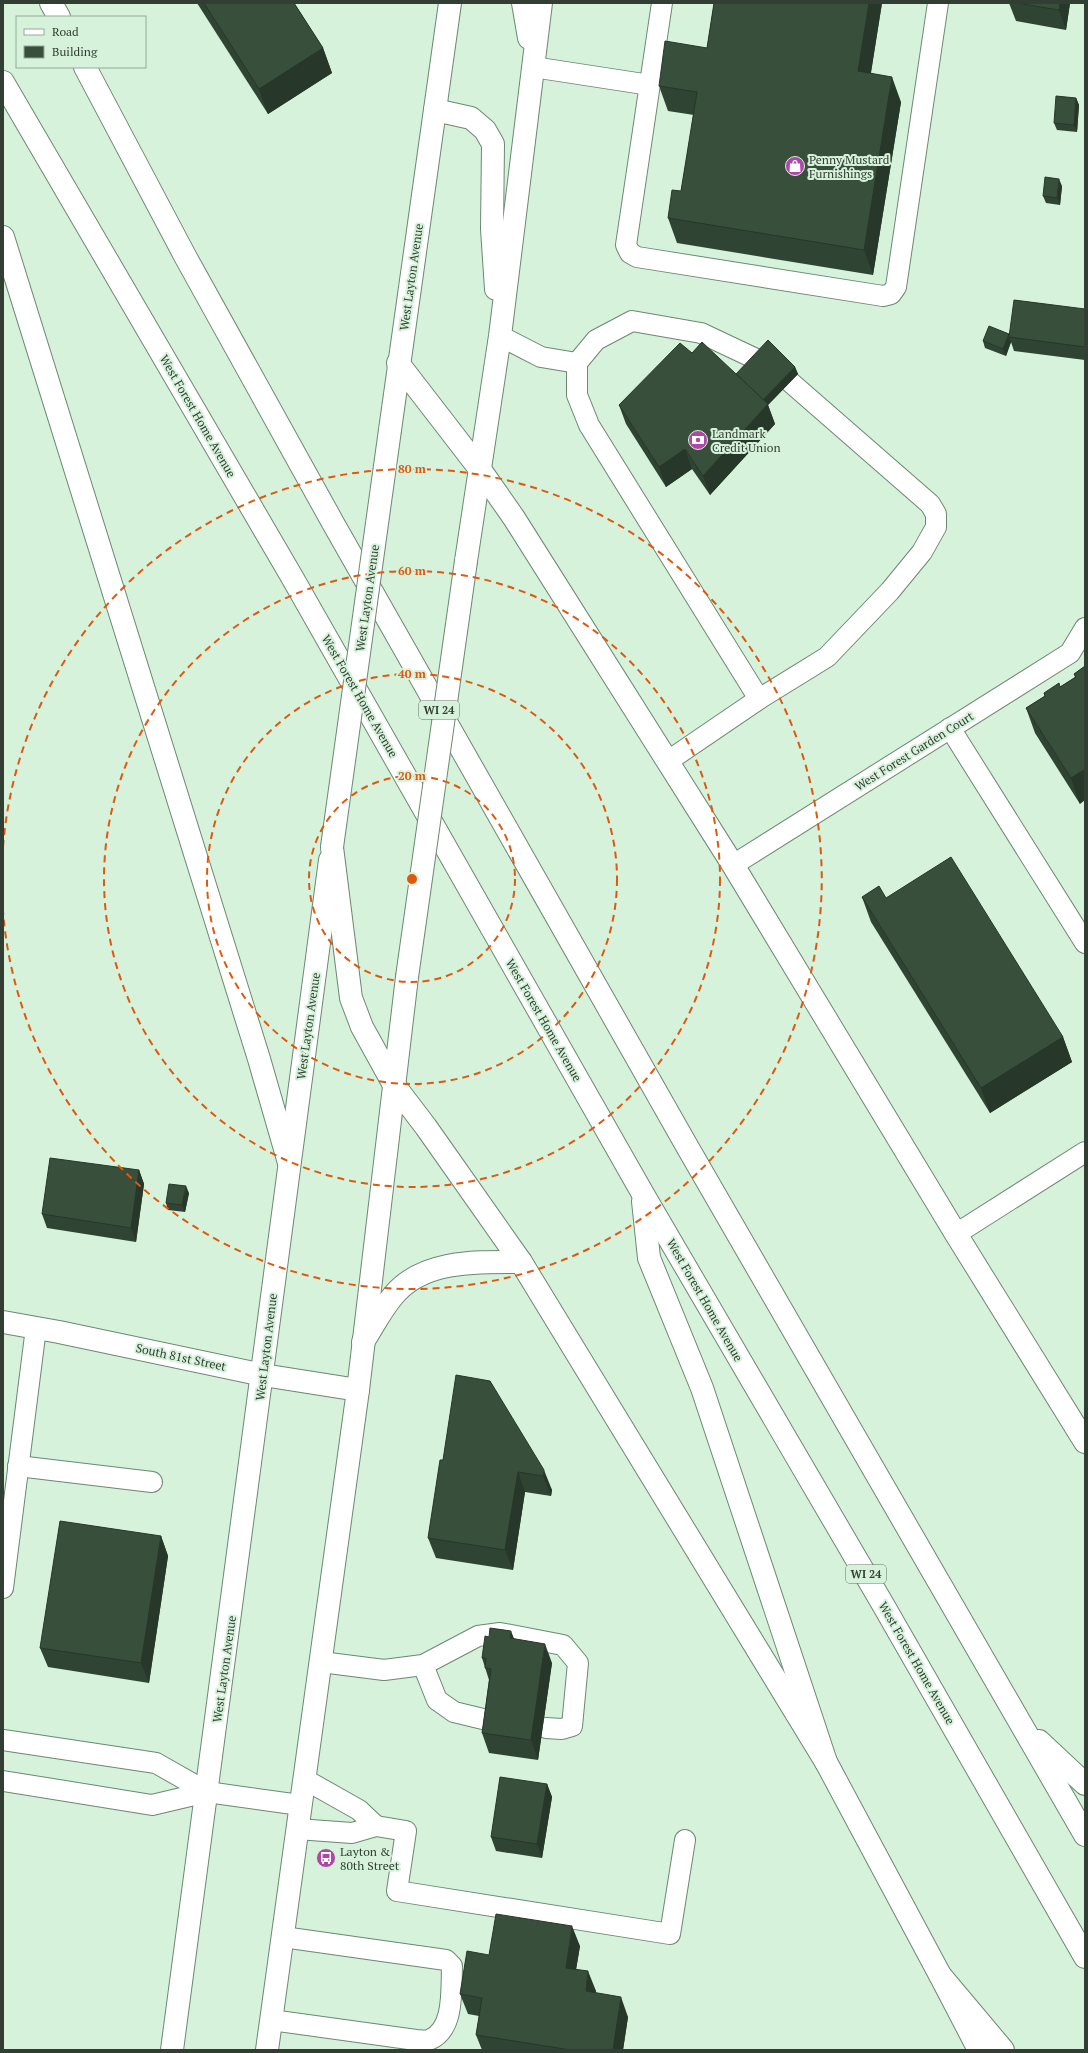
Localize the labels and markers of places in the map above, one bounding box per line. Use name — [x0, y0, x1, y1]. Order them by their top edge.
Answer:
place label: Penny Mustard Furnishings — [809, 152, 890, 181]
shop icon: Penny Mustard Furnishings — [784, 155, 806, 177]
place label: Landmark Credit Union — [712, 426, 781, 455]
bank icon: Landmark Credit Union — [687, 429, 709, 451]
centre of rings — [405, 872, 419, 886]
place label: Layton & 80th Street — [340, 1844, 400, 1873]
bus stop icon: Layton & 80th Street — [315, 1847, 337, 1869]

